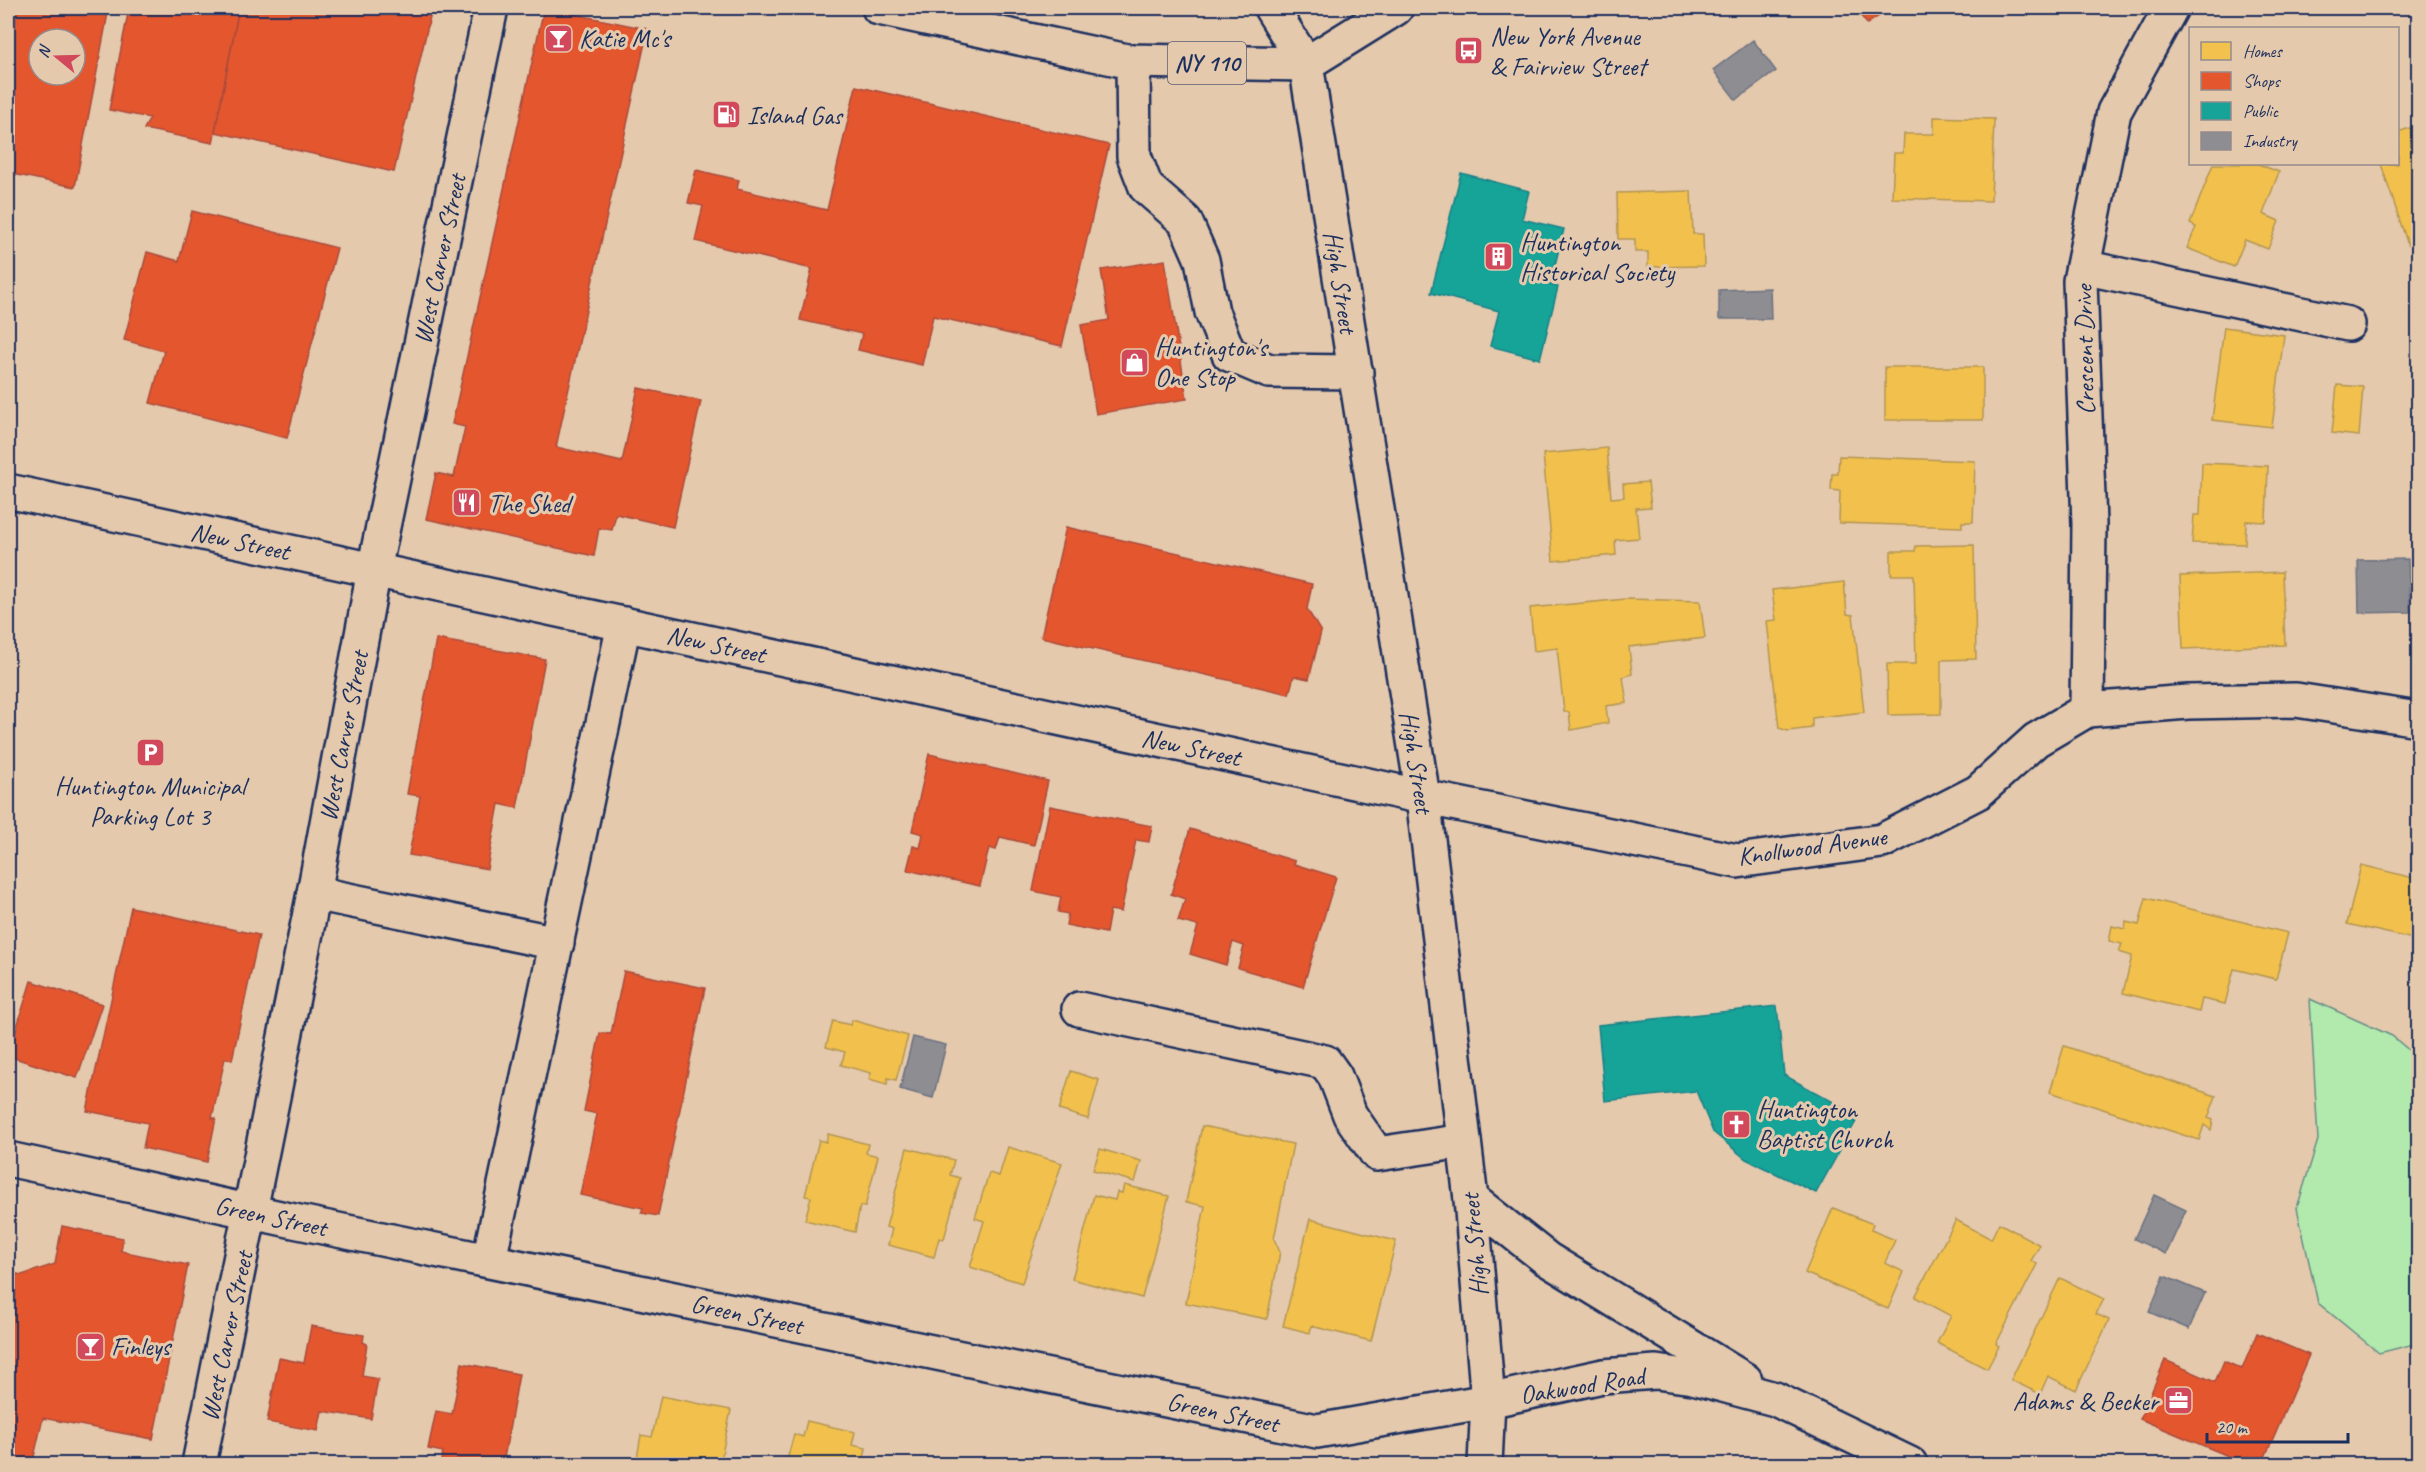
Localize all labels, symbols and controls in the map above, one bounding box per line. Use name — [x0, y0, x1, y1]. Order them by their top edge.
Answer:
place label: New York Avenue & Fairview Street — [1490, 20, 1649, 83]
bar icon: Katie Mc's — [542, 22, 574, 54]
place label: Katie Mc's — [579, 22, 672, 55]
north arrow — [27, 27, 87, 87]
legend — [2189, 27, 2399, 165]
bus stop icon: New York Avenue & Fairview Street — [1453, 35, 1485, 67]
text: Homes — [2243, 40, 2283, 62]
text: N — [33, 42, 56, 60]
road number: NY 110 — [1168, 42, 1246, 84]
text: Shops — [2243, 70, 2282, 92]
fuel station icon: Island Gas — [710, 99, 742, 131]
place label: Island Gas — [747, 99, 844, 132]
text: Public — [2243, 100, 2280, 122]
text: Industry — [2243, 130, 2298, 152]
street label: West Carver Street — [405, 169, 474, 347]
place label: Huntington Historical Society — [1520, 226, 1676, 289]
street label: High Street — [1316, 229, 1365, 338]
building icon: Huntington Historical Society — [1483, 241, 1515, 273]
street label: Crescent Drive — [2067, 282, 2102, 415]
place label: Huntington's One Stop — [1155, 331, 1269, 394]
shop icon: Huntington's One Stop — [1118, 346, 1150, 378]
restaurant icon: The Shed — [451, 487, 483, 519]
place label: The Shed — [488, 487, 574, 520]
street label: New Street — [187, 515, 295, 569]
street label: New Street — [663, 618, 771, 672]
street label: West Carver Street — [311, 646, 377, 824]
street label: High Street — [1392, 709, 1441, 818]
street label: New Street — [1138, 721, 1246, 775]
parking icon: Huntington Municipal Parking Lot 3 — [134, 736, 166, 768]
place label: Huntington Municipal Parking Lot 3 — [55, 770, 250, 833]
street label: Knollwood Avenue — [1736, 820, 1890, 873]
place label: Huntington Baptist Church — [1757, 1093, 1894, 1156]
church icon: Huntington Baptist Church — [1720, 1108, 1752, 1140]
street label: Green Street — [212, 1189, 332, 1245]
street label: High Street — [1453, 1190, 1495, 1298]
street label: West Carver Street — [192, 1246, 261, 1424]
street label: Green Street — [688, 1287, 808, 1343]
bar icon: Finleys — [74, 1330, 106, 1362]
place label: Finleys — [111, 1330, 172, 1363]
street label: Oakwood Road — [1517, 1359, 1650, 1412]
street label: Green Street — [1164, 1385, 1284, 1441]
place label: Adams & Becker — [2013, 1385, 2161, 1418]
office icon: Adams & Becker — [2163, 1385, 2195, 1417]
scale bar — [2207, 1406, 2348, 1444]
text: 20 m — [2216, 1416, 2249, 1438]

